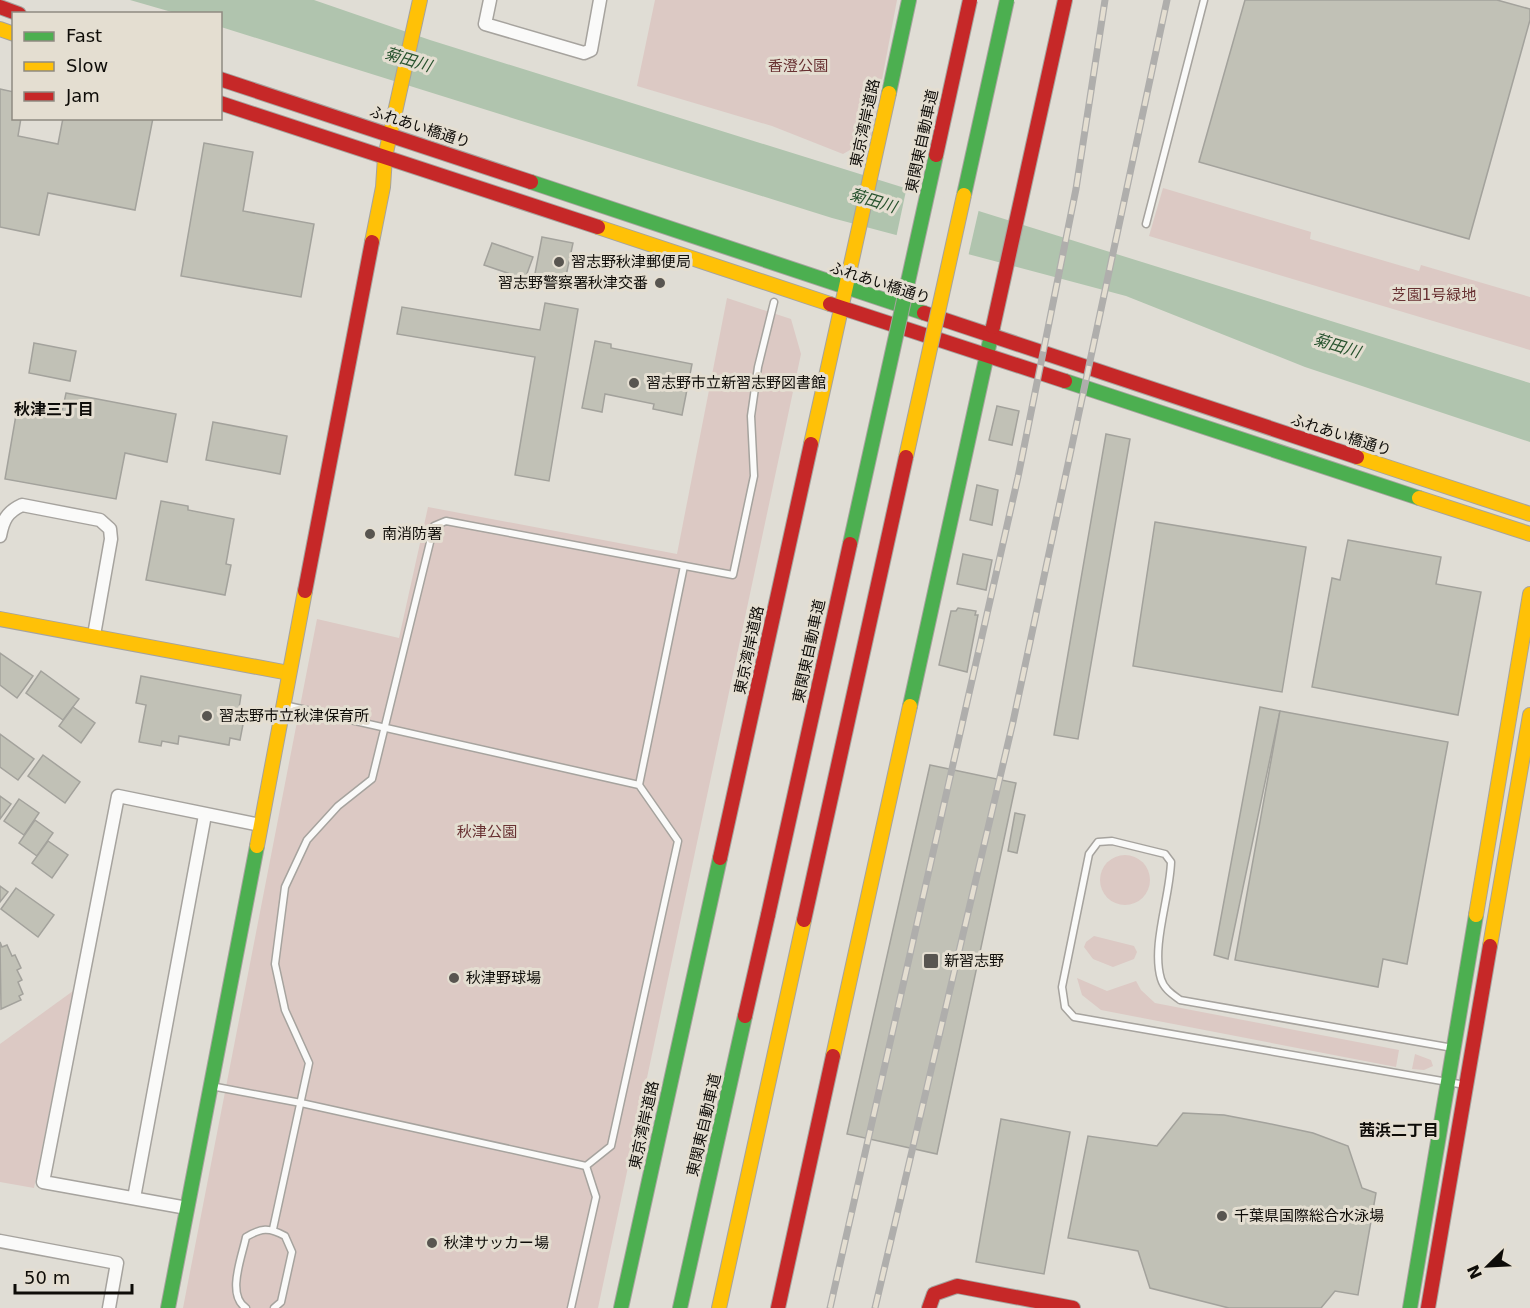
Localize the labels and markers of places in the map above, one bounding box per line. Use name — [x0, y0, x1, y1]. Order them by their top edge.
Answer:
place label: 習志野秋津郵便局 — [571, 253, 691, 271]
marker: 習志野秋津郵便局 — [552, 255, 566, 269]
place label: 習志野警察署秋津交番 — [498, 274, 648, 292]
marker: 習志野警察署秋津交番 — [653, 276, 667, 290]
place label: 習志野市立新習志野図書館 — [646, 374, 826, 392]
marker: 習志野市立新習志野図書館 — [627, 376, 641, 390]
place label: 南消防署 — [382, 525, 442, 543]
marker: 南消防署 — [363, 527, 377, 541]
place label: 習志野市立秋津保育所 — [219, 707, 369, 725]
marker: 習志野市立秋津保育所 — [200, 709, 214, 723]
marker: 新習志野 — [922, 952, 940, 970]
place label: 新習志野 — [944, 952, 1004, 970]
place label: 秋津野球場 — [466, 969, 541, 987]
marker: 秋津野球場 — [447, 971, 461, 985]
place label: 千葉県国際総合水泳場 — [1234, 1207, 1384, 1225]
marker: 千葉県国際総合水泳場 — [1215, 1209, 1229, 1223]
place label: 秋津サッカー場 — [444, 1234, 549, 1252]
marker: 秋津サッカー場 — [425, 1236, 439, 1250]

